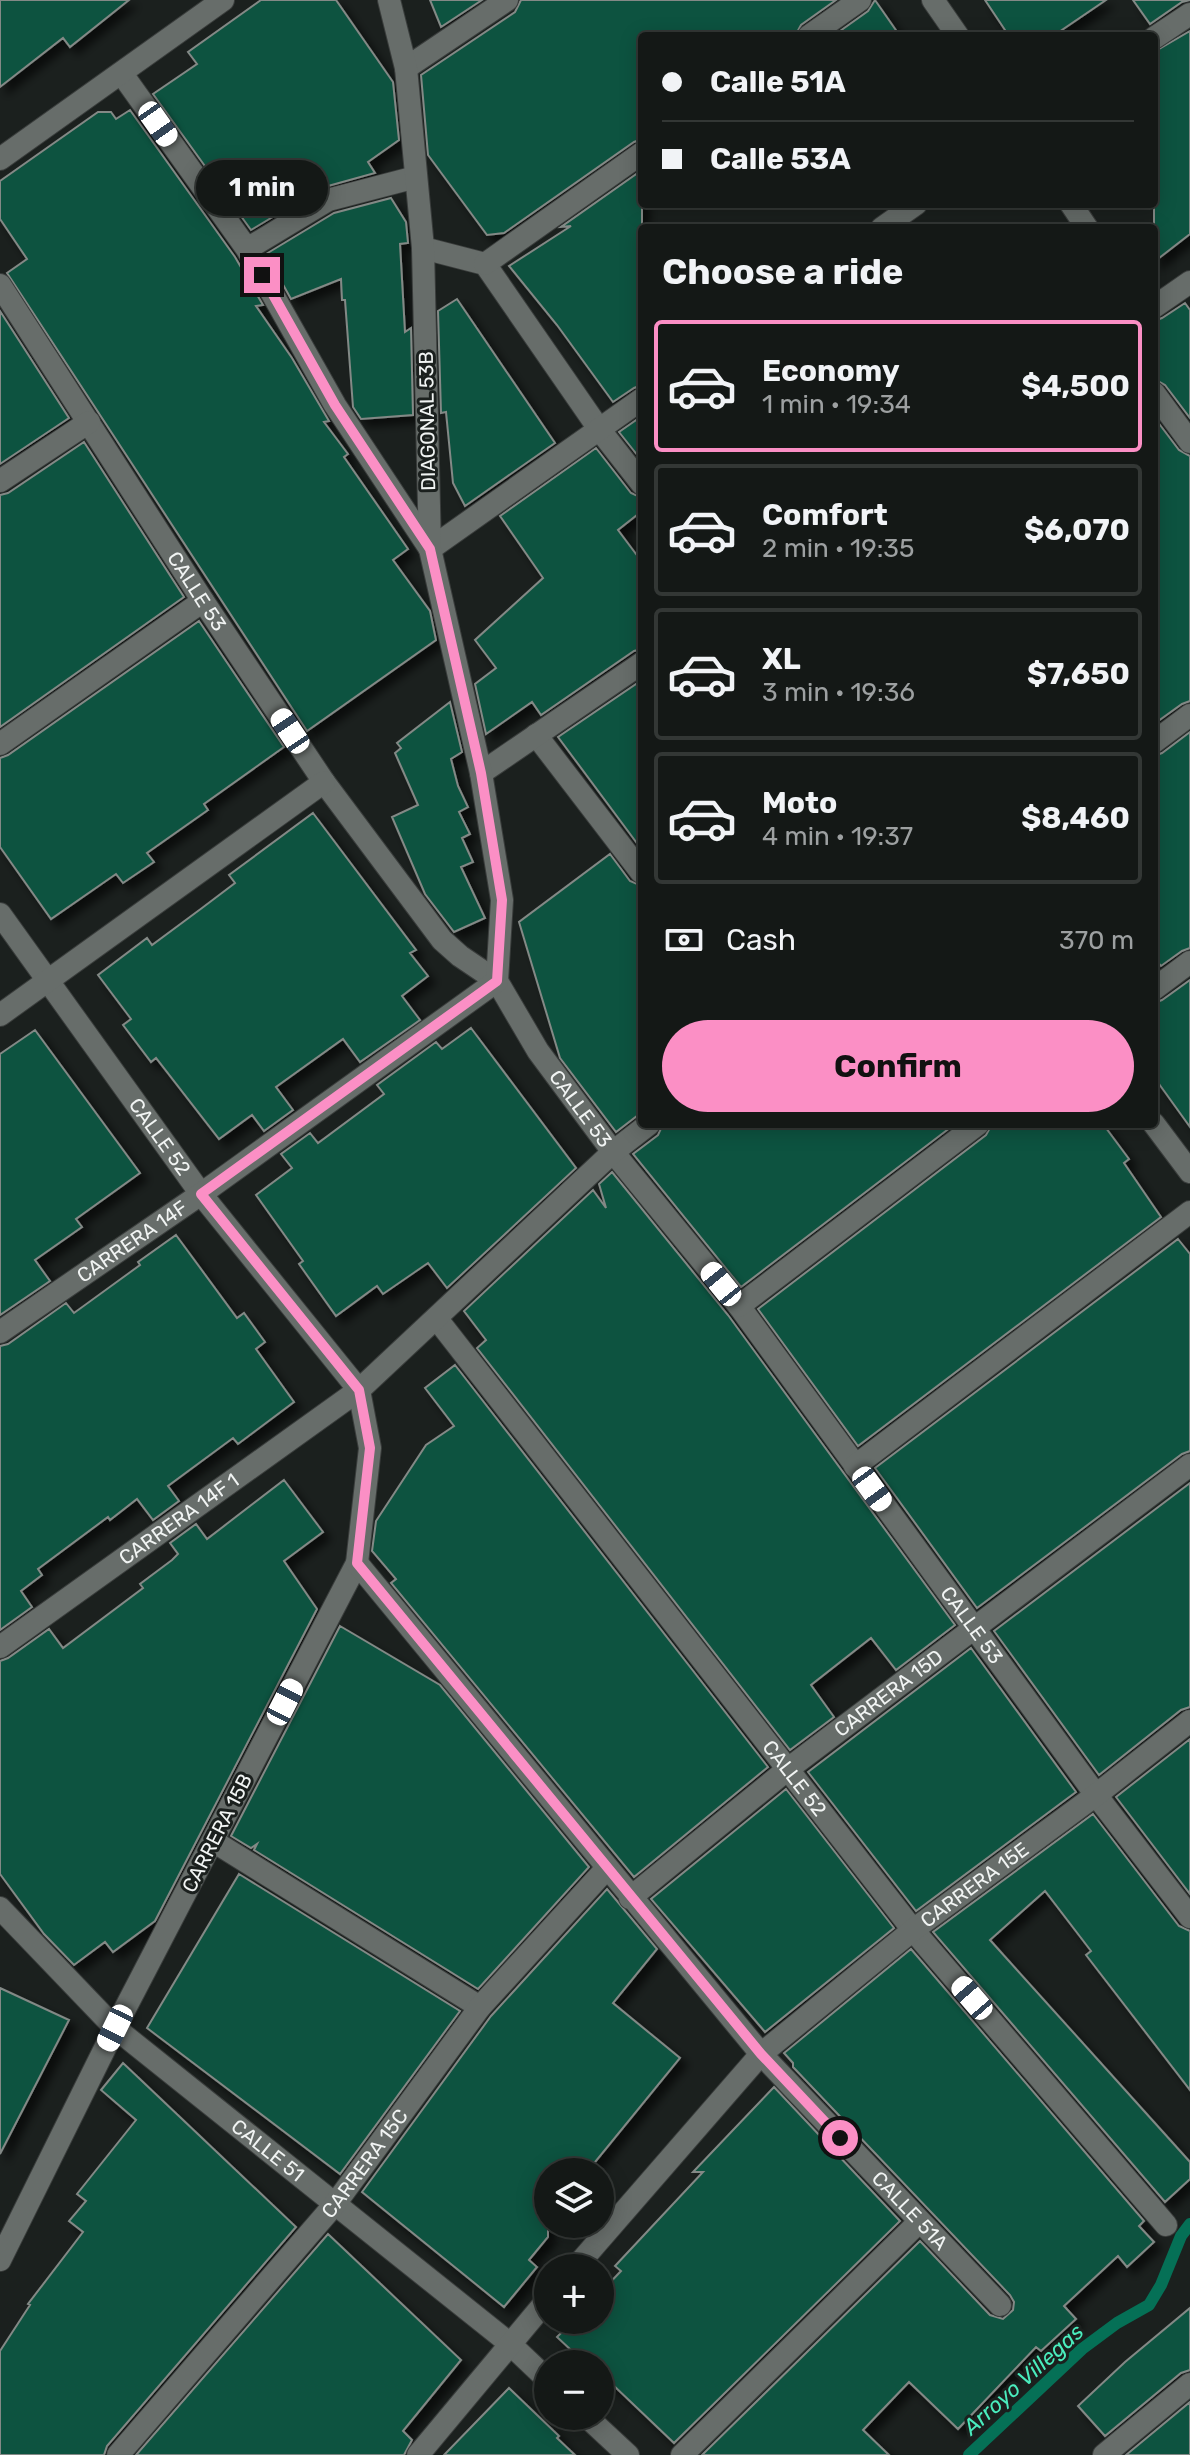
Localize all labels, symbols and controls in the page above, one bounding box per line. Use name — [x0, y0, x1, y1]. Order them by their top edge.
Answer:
text: Calle 51A — [710, 64, 846, 100]
car — [134, 97, 182, 151]
text: Calle 53A — [710, 141, 851, 177]
callout: 1 min — [196, 159, 328, 215]
text: 1 min — [229, 172, 295, 203]
text: Choose a ride — [662, 250, 903, 293]
route end — [244, 257, 280, 293]
icon: car — [666, 350, 738, 422]
street label: DIAGONAL 53B — [414, 351, 440, 491]
text: Economy — [762, 353, 900, 389]
text: $4,500 — [1021, 368, 1130, 404]
text: 1 min · 19:34 — [762, 389, 911, 420]
icon: car — [666, 494, 738, 566]
text: Comfort — [762, 497, 888, 533]
text: $6,070 — [1024, 512, 1130, 548]
text: 2 min · 19:35 — [762, 533, 914, 564]
street label: CALLE 53 — [162, 547, 232, 635]
icon: car — [666, 638, 738, 710]
text: XL — [762, 641, 801, 677]
text: $7,650 — [1027, 656, 1130, 692]
text: 3 min · 19:36 — [762, 677, 915, 708]
car — [267, 704, 313, 758]
icon: car — [666, 782, 738, 854]
text: Moto — [762, 785, 837, 821]
text: $8,460 — [1021, 800, 1130, 836]
text: 4 min · 19:37 — [762, 821, 913, 852]
icon: cash — [662, 918, 706, 962]
text: Cash — [726, 922, 796, 958]
text: 370 m — [1059, 925, 1134, 956]
button: Confirm — [662, 1020, 1134, 1112]
street label: CALLE 53 — [544, 1065, 617, 1152]
street label: CALLE 52 — [124, 1093, 196, 1180]
street label: CARRERA 14F — [72, 1195, 192, 1288]
car — [697, 1258, 745, 1310]
car — [848, 1463, 896, 1515]
street label: CARRERA 14F 1 — [114, 1468, 243, 1570]
street label: CALLE 53 — [936, 1581, 1008, 1668]
street label: CARRERA 15D — [829, 1644, 948, 1742]
car — [263, 1675, 307, 1729]
street label: CALLE 52 — [758, 1735, 832, 1821]
street label: CARRERA 15B — [177, 1770, 257, 1896]
street label: CARRERA 15E — [916, 1837, 1033, 1932]
car — [947, 1972, 997, 2024]
car — [94, 2001, 136, 2055]
street label: CARRERA 15C — [316, 2104, 413, 2223]
street label: CALLE 51 — [227, 2114, 309, 2187]
route start — [822, 2120, 858, 2156]
map controls — [534, 2158, 614, 2430]
button: layers — [534, 2158, 614, 2238]
street label: CALLE 51A — [867, 2166, 953, 2255]
button: + — [534, 2254, 614, 2334]
water label: Arroyo Villegas — [957, 2318, 1089, 2441]
button: − — [534, 2350, 614, 2430]

